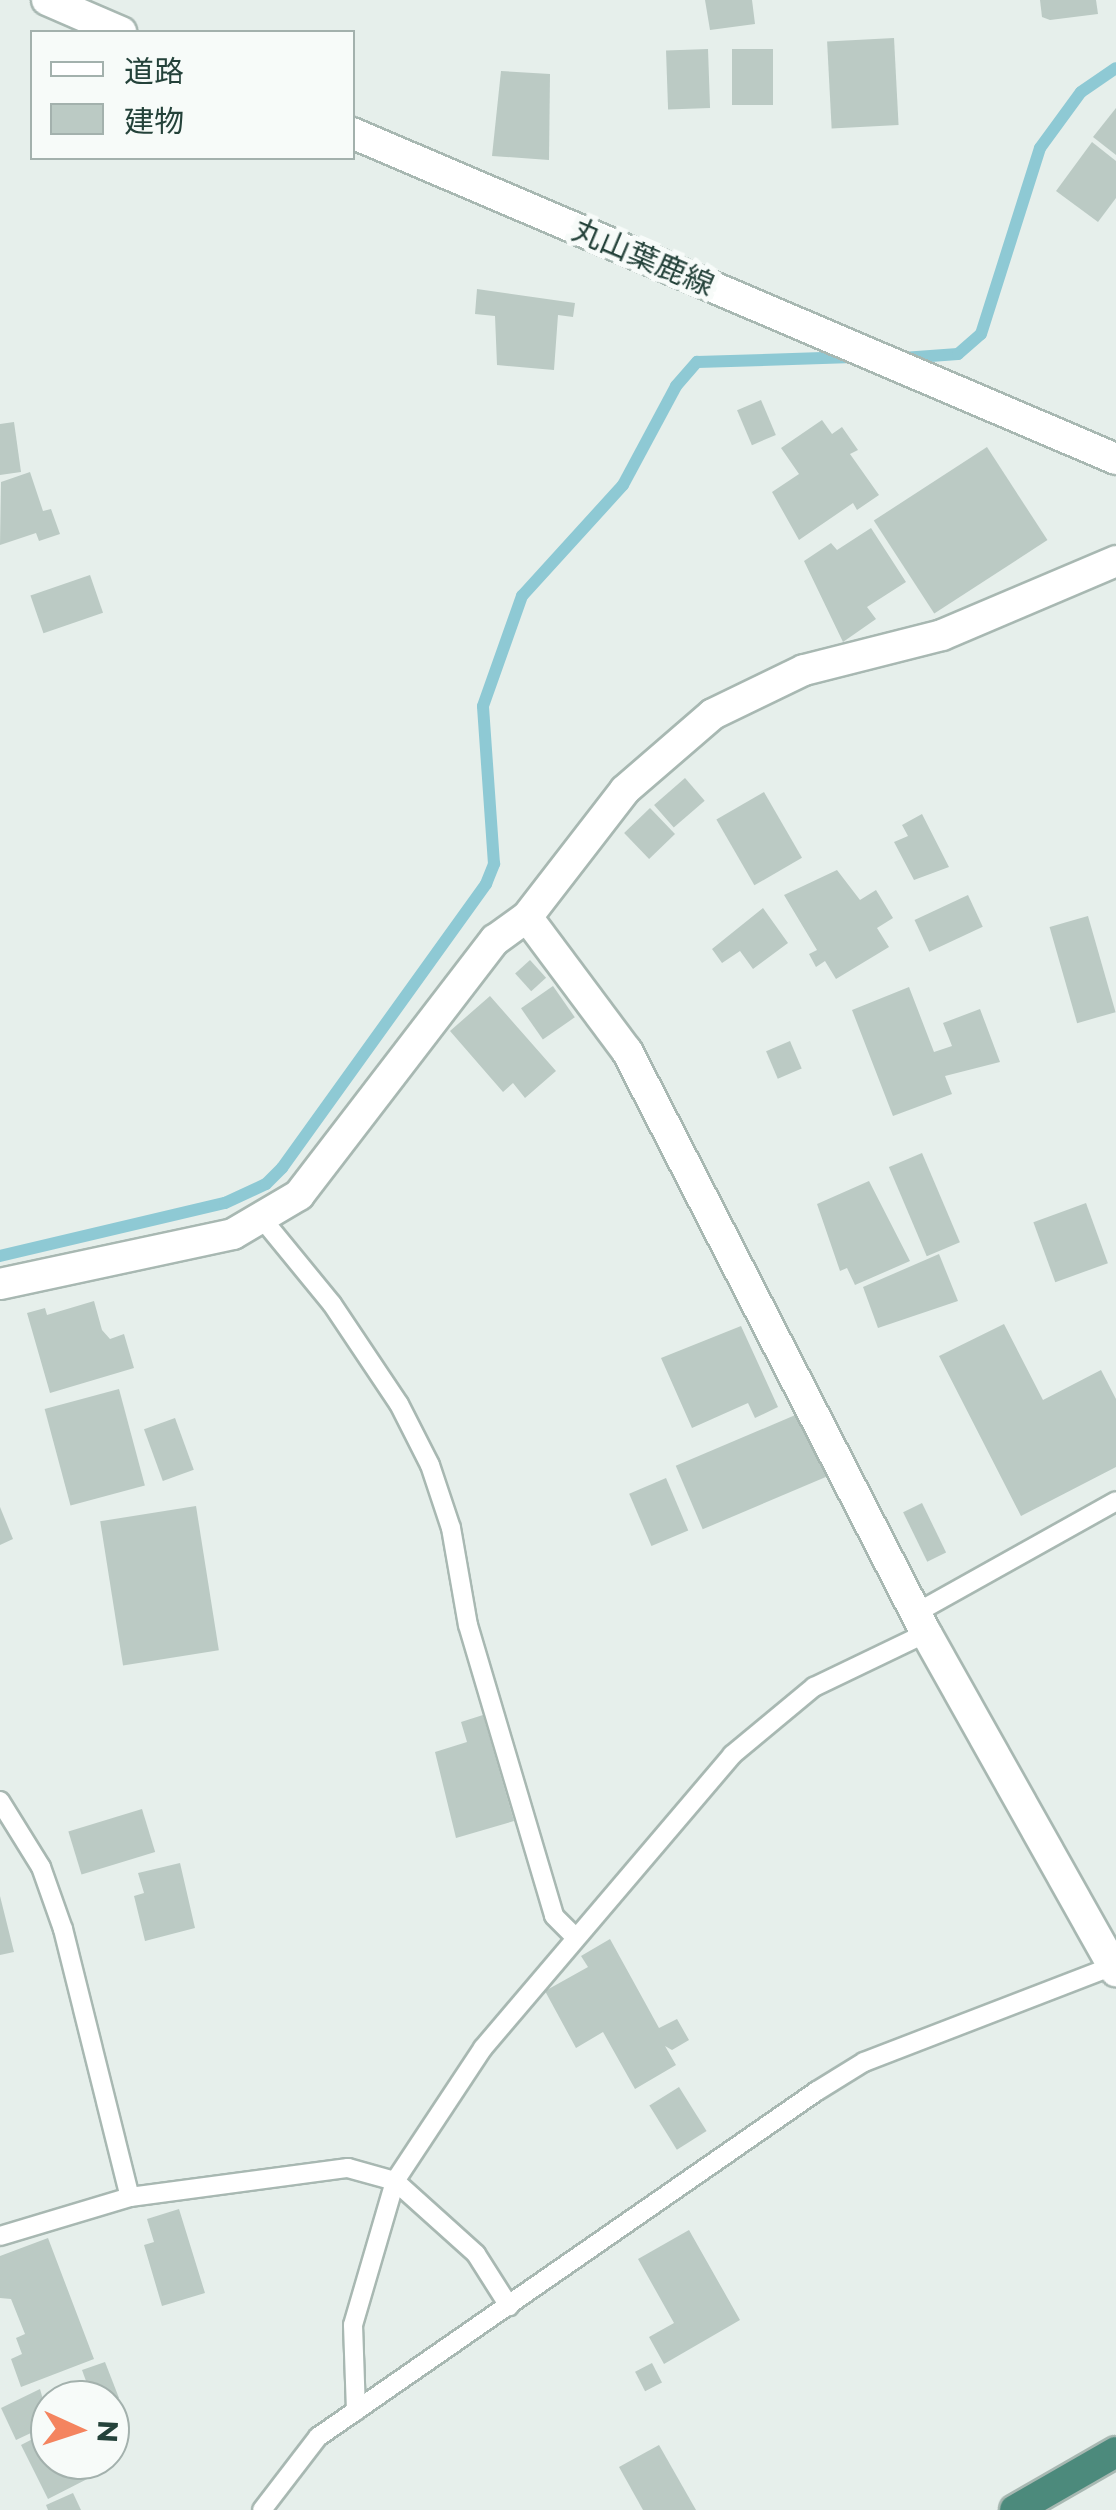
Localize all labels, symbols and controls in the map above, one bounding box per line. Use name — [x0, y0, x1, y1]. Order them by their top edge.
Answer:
legend — [30, 30, 355, 160]
text: 道路 — [124, 53, 184, 90]
text: 建物 — [124, 103, 184, 140]
street label: 丸山葉鹿線 — [567, 212, 719, 304]
north arrow — [30, 2380, 130, 2480]
text: N — [90, 2419, 126, 2444]

